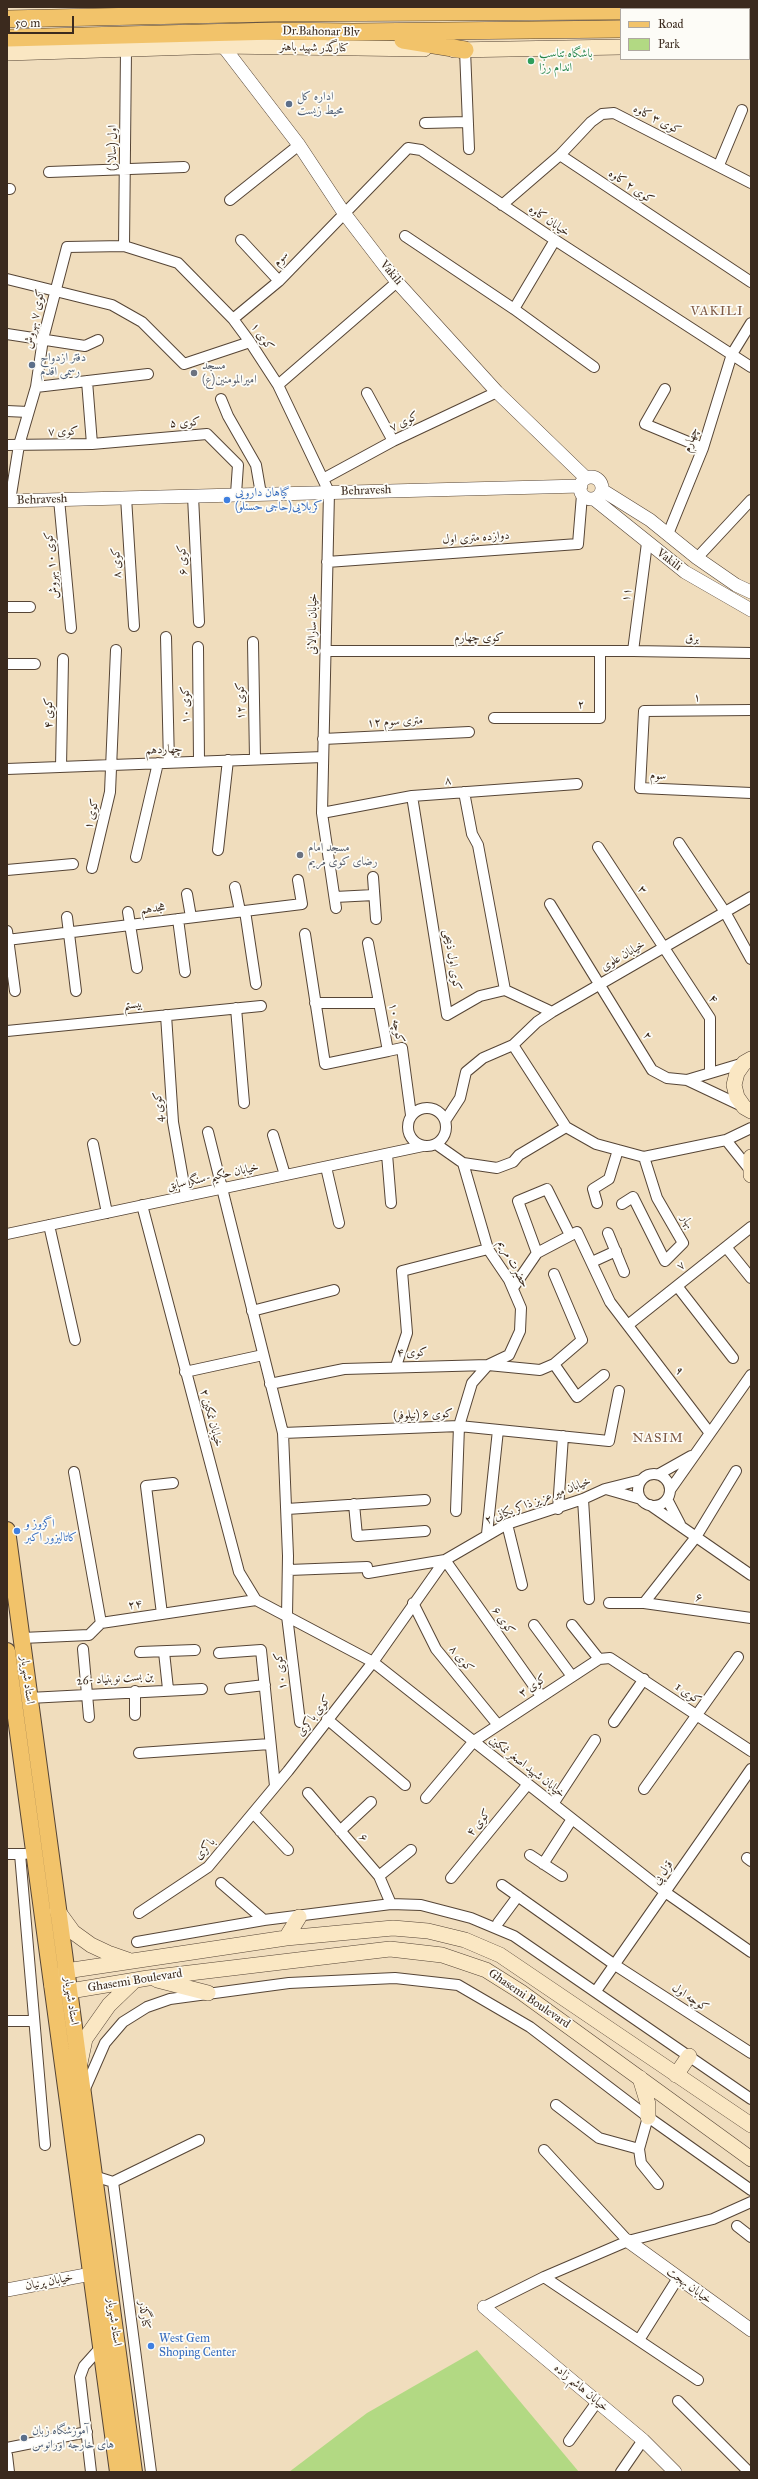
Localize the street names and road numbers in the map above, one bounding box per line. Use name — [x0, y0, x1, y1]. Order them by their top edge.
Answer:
street label: Dr.Bahonar Blv — [282, 24, 360, 40]
street label: کنارگذر شهید باهنر — [279, 40, 349, 56]
street label: کوی ۳ کاوه — [631, 102, 683, 138]
street label: اول (سالار) — [106, 125, 120, 171]
street label: کوی ۲ کاوه — [605, 167, 657, 207]
street label: خیابان کاوه — [526, 202, 572, 240]
street label: سوم — [270, 248, 292, 270]
street label: Vakili — [377, 258, 405, 288]
street label: کوی ۷ بهروش — [22, 288, 48, 350]
street label: کوی ۱ — [247, 320, 277, 354]
street label: کوی ۷ — [387, 409, 421, 435]
street label: کوی ۵ — [169, 415, 201, 431]
street label: کوی ۷ — [47, 425, 79, 439]
street label: چهارم — [680, 426, 702, 454]
street label: Behravesh — [340, 483, 392, 499]
street label: Behravesh — [16, 492, 68, 508]
street label: دوازده متری اول — [442, 528, 510, 548]
street label: کوی ۱۰ بهروش — [42, 531, 62, 599]
street label: کوی ۶ — [175, 544, 191, 576]
street label: Vakili — [654, 546, 684, 574]
street label: کوی ۸ — [109, 547, 125, 579]
street label: ۱۱ — [619, 587, 635, 603]
street label: خیابان سارالانی — [305, 593, 321, 655]
street label: کوی چهارم — [454, 631, 504, 645]
street label: برق — [685, 632, 699, 646]
street label: کوی ۱۲ — [233, 682, 249, 720]
street label: کوی ۱۰ — [178, 686, 194, 724]
street label: ۱ — [693, 691, 701, 705]
street label: کوی ۴ — [42, 697, 56, 729]
street label: ۲ — [577, 698, 585, 712]
street label: ۱۲ متری سوم — [367, 713, 423, 731]
street label: چهاردهم — [145, 742, 183, 758]
street label: سوم — [649, 768, 667, 784]
street label: ۸ — [444, 774, 452, 788]
street label: کوی ۱ — [81, 797, 103, 831]
street label: ۳ — [634, 883, 650, 897]
street label: هجدهم — [140, 900, 166, 918]
street label: کوی اول ذبیحی — [440, 928, 464, 992]
street label: خیابان علوی — [598, 938, 648, 974]
street label: ۴ — [705, 992, 721, 1006]
street label: بیستم — [123, 997, 143, 1013]
street label: کوچه ۱۰ — [385, 1002, 407, 1044]
street label: ۲ — [639, 1029, 655, 1043]
street label: کوی 4 — [151, 1091, 167, 1123]
street label: خیابان حکیم-سنگر سابق — [166, 1160, 260, 1194]
street label: بهار — [677, 1212, 697, 1232]
street label: حضرت مریم — [494, 1238, 532, 1290]
street label: ۷ — [674, 1258, 688, 1274]
street label: کوی ۴ — [396, 1346, 428, 1360]
street label: ۹ — [671, 1364, 687, 1378]
street label: خیابان نمکین ۲ — [196, 1388, 226, 1448]
street label: کوی ۶ (نیلوفر) — [393, 1407, 453, 1423]
street label: ۲ خیابان میر عزیز ذاکر یکانی — [483, 1474, 593, 1528]
street label: ۶ — [695, 1590, 703, 1606]
street label: ۲۴ — [127, 1597, 143, 1613]
street label: کوی ۶ — [488, 1604, 518, 1638]
street label: کوی ۸ — [446, 1642, 476, 1676]
street label: کوی ۱۰ — [272, 1651, 290, 1691]
street label: استاد شهریار — [17, 1655, 37, 1705]
street label: 26- بن بست نوبنیاد — [76, 1669, 154, 1689]
street label: کوی ۳ — [516, 1671, 550, 1701]
street label: کوی 1 — [672, 1680, 704, 1708]
street label: کوی باکری — [294, 1693, 334, 1739]
street label: خیابان شهید اصغر نمکین — [486, 1733, 568, 1801]
street label: کوی ۴ — [464, 1806, 494, 1840]
street label: ۶ — [355, 1831, 371, 1845]
street label: باکری — [191, 1835, 219, 1863]
street label: قزل پی — [650, 1858, 676, 1888]
street label: Ghasemi Boulevard — [87, 1966, 183, 1996]
street label: Ghasemi Boulevard — [485, 1966, 573, 2032]
street label: استاد شهریار — [61, 1976, 81, 2026]
street label: کوچه اول — [669, 1981, 711, 2015]
street label: خیابان بهجت — [664, 2265, 714, 2307]
street label: خیابان پرنیان — [24, 2270, 74, 2294]
street label: استاد شهریار — [104, 2297, 124, 2347]
street label: کنارگذر — [135, 2300, 153, 2330]
street label: خیابان هاشم زاده — [551, 2361, 611, 2415]

